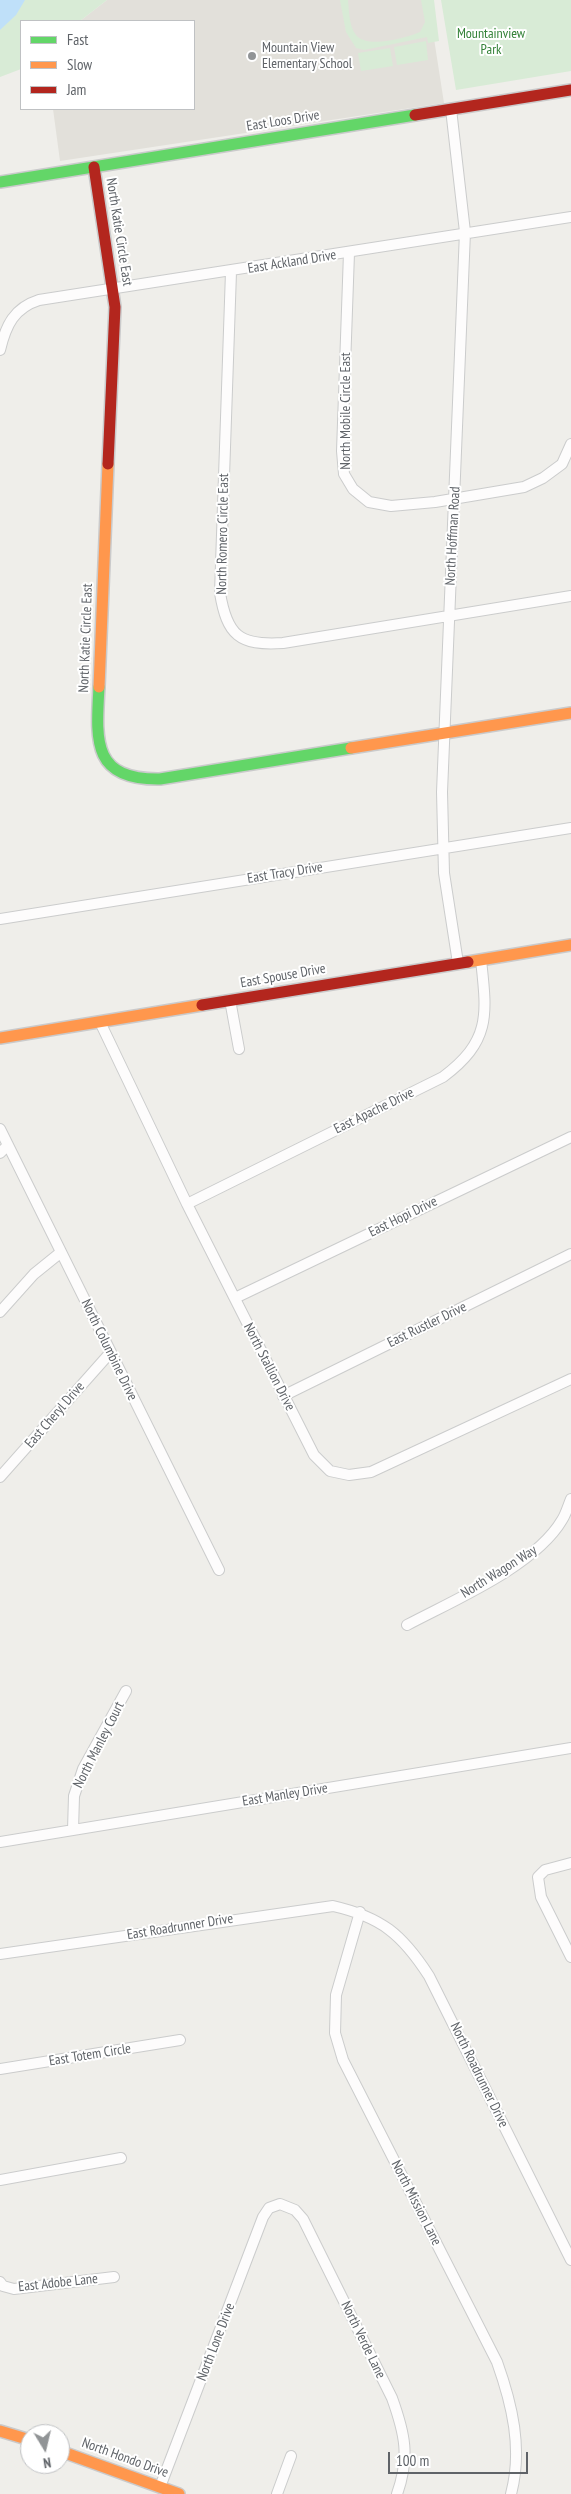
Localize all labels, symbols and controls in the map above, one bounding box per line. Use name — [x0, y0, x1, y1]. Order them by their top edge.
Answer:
legend — [20, 20, 195, 110]
park label: Mountainview Park — [457, 26, 525, 58]
text: Fast — [67, 30, 88, 49]
place label: Mountain View Elementary School — [262, 40, 352, 72]
marker: Mountain View Elementary School — [246, 50, 258, 62]
text: Slow — [67, 55, 92, 74]
text: Jam — [67, 80, 86, 99]
street label: East Loos Drive — [245, 107, 321, 135]
street label: North Katie Circle East — [102, 177, 136, 287]
street label: East Ackland Drive — [246, 247, 338, 277]
street label: North Mobile Circle East — [338, 352, 354, 470]
street label: North Romero Circle East — [214, 473, 232, 595]
street label: North Hoffman Road — [442, 486, 464, 586]
street label: North Katie Circle East — [76, 583, 96, 693]
street label: East Tracy Drive — [246, 859, 324, 887]
street label: East Spouse Drive — [239, 960, 327, 992]
street label: East Apache Drive — [331, 1084, 417, 1138]
street label: East Hopi Drive — [366, 1193, 440, 1241]
street label: North Columbine Drive — [77, 1297, 141, 1403]
street label: East Rustler Drive — [385, 1299, 469, 1351]
street label: North Stallion Drive — [240, 1320, 298, 1414]
street label: East Cheryl Drive — [22, 1378, 88, 1452]
street label: North Wagon Way — [458, 1542, 540, 1602]
street label: North Manley Court — [70, 1699, 128, 1791]
street label: East Manley Drive — [241, 1780, 329, 1810]
street label: East Roadrunner Drive — [126, 1910, 234, 1944]
street label: North Roadrunner Drive — [446, 2020, 512, 2130]
street label: East Totem Circle — [48, 2040, 132, 2070]
street label: North Mission Lane — [387, 2158, 445, 2248]
street label: East Adobe Lane — [17, 2270, 99, 2296]
street label: North Verde Lane — [337, 2299, 389, 2381]
street label: North Lone Drive — [193, 2301, 239, 2383]
north arrow — [20, 2424, 70, 2474]
street label: North Hondo Drive — [79, 2435, 171, 2481]
scale bar — [391, 2442, 531, 2474]
text: 100 m — [396, 2451, 429, 2470]
text: N — [42, 2453, 52, 2472]

